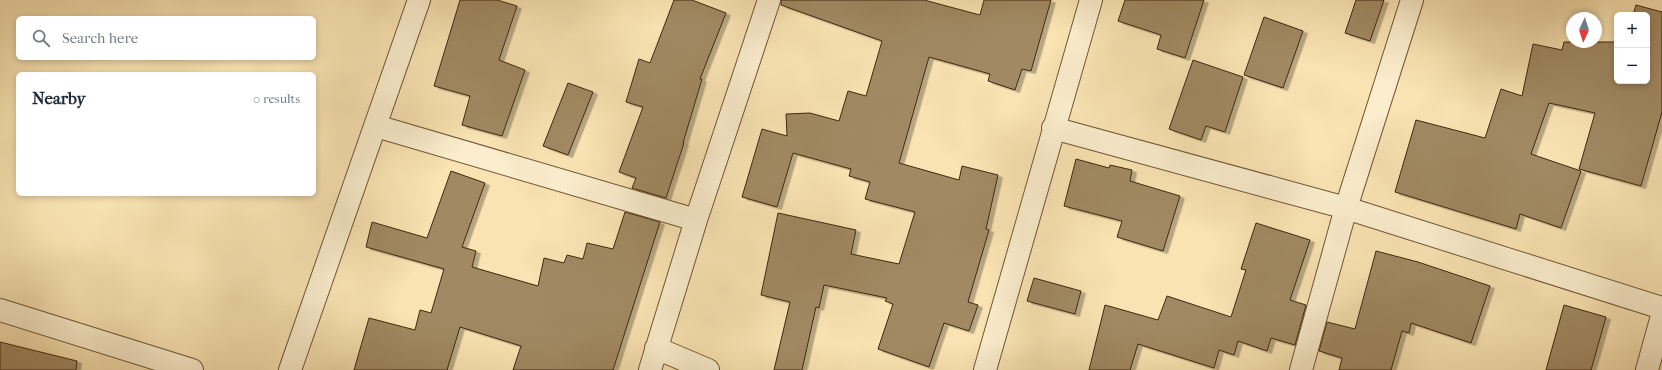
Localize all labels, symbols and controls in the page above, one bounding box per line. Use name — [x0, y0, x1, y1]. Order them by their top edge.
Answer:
north arrow — [1566, 12, 1602, 48]
map controls — [1614, 12, 1650, 84]
button: + — [1614, 12, 1650, 48]
search box — [16, 16, 316, 60]
icon: search — [30, 27, 52, 49]
text: Search here — [62, 29, 138, 47]
button: − — [1614, 48, 1650, 84]
text: Nearby — [32, 88, 86, 108]
text: 0 results — [253, 91, 300, 106]

